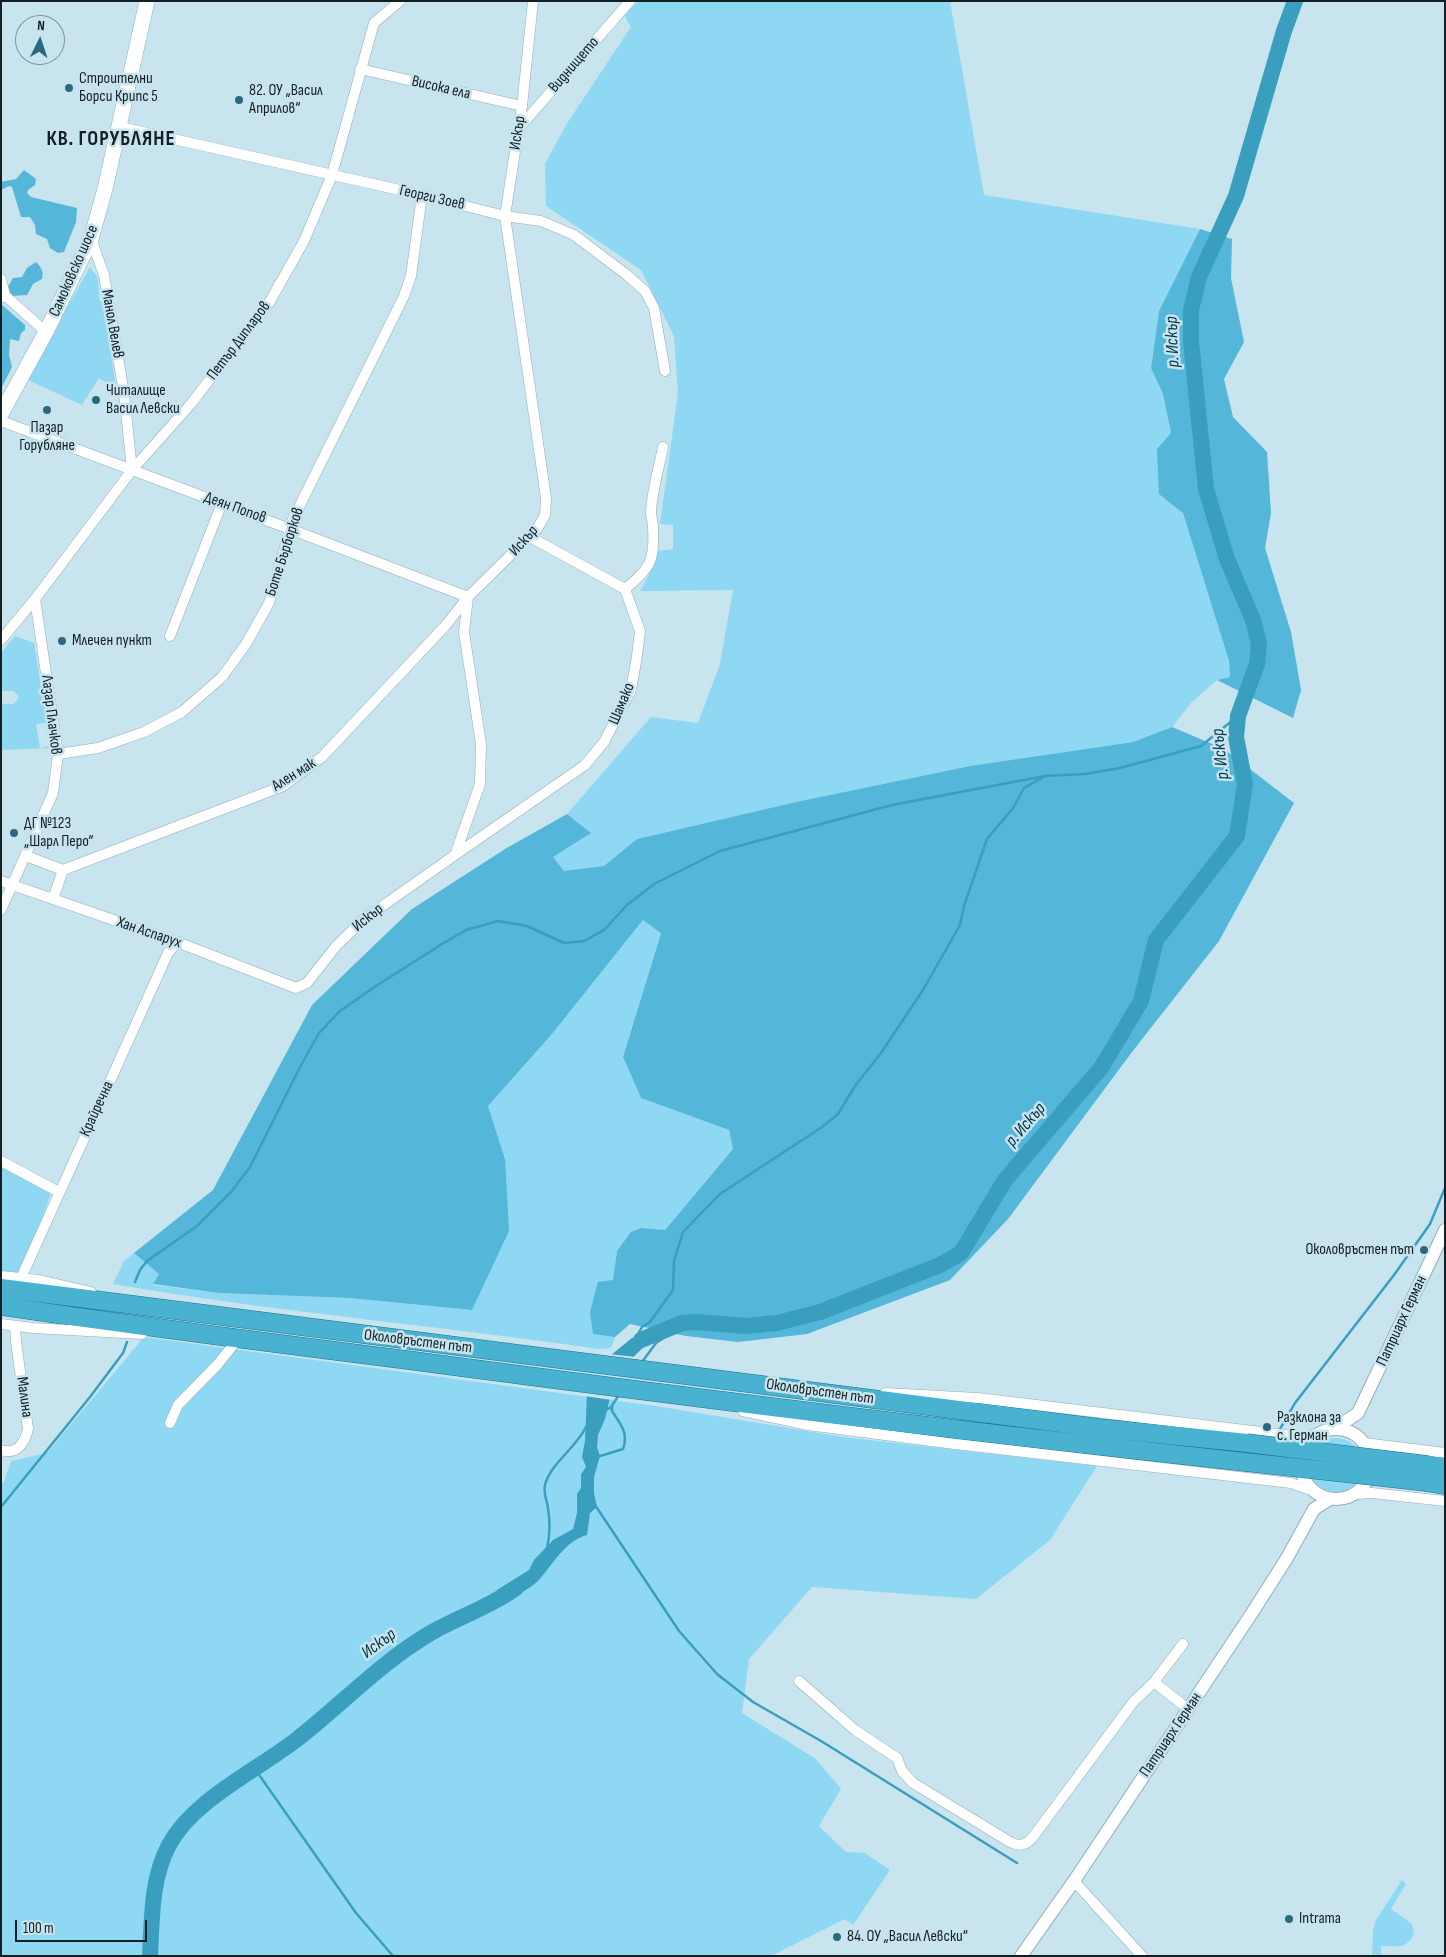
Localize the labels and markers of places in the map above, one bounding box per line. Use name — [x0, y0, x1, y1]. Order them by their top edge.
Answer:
place label: Строителни Борси Крипс 5 — [79, 69, 158, 107]
place label: 82. ОУ „Васил Априлов“ — [249, 81, 323, 119]
marker: Строителни Борси Крипс 5 — [63, 82, 75, 94]
marker: 82. ОУ „Васил Априлов“ — [233, 94, 245, 106]
place label: Читалище Васил Левски — [106, 381, 180, 419]
marker: Читалище Васил Левски — [90, 394, 102, 406]
marker: Пазар Горубляне — [41, 404, 53, 416]
place label: Пазар Горубляне — [19, 418, 75, 456]
place label: Млечен пункт — [72, 631, 152, 651]
marker: Млечен пункт — [56, 635, 68, 647]
place label: ДГ №123 „Шарл Перо“ — [24, 814, 93, 852]
marker: ДГ №123 „Шарл Перо“ — [8, 827, 20, 839]
place label: Околовръстен път — [1305, 1240, 1414, 1260]
marker: Околовръстен път — [1418, 1244, 1430, 1256]
place label: Разклона за с. Герман — [1277, 1408, 1341, 1446]
marker: Разклона за с. Герман — [1261, 1421, 1273, 1433]
place label: Intrama — [1299, 1909, 1341, 1929]
marker: Intrama — [1283, 1913, 1295, 1925]
place label: 84. ОУ „Васил Левски“ — [847, 1927, 968, 1947]
marker: 84. ОУ „Васил Левски“ — [831, 1931, 843, 1943]

